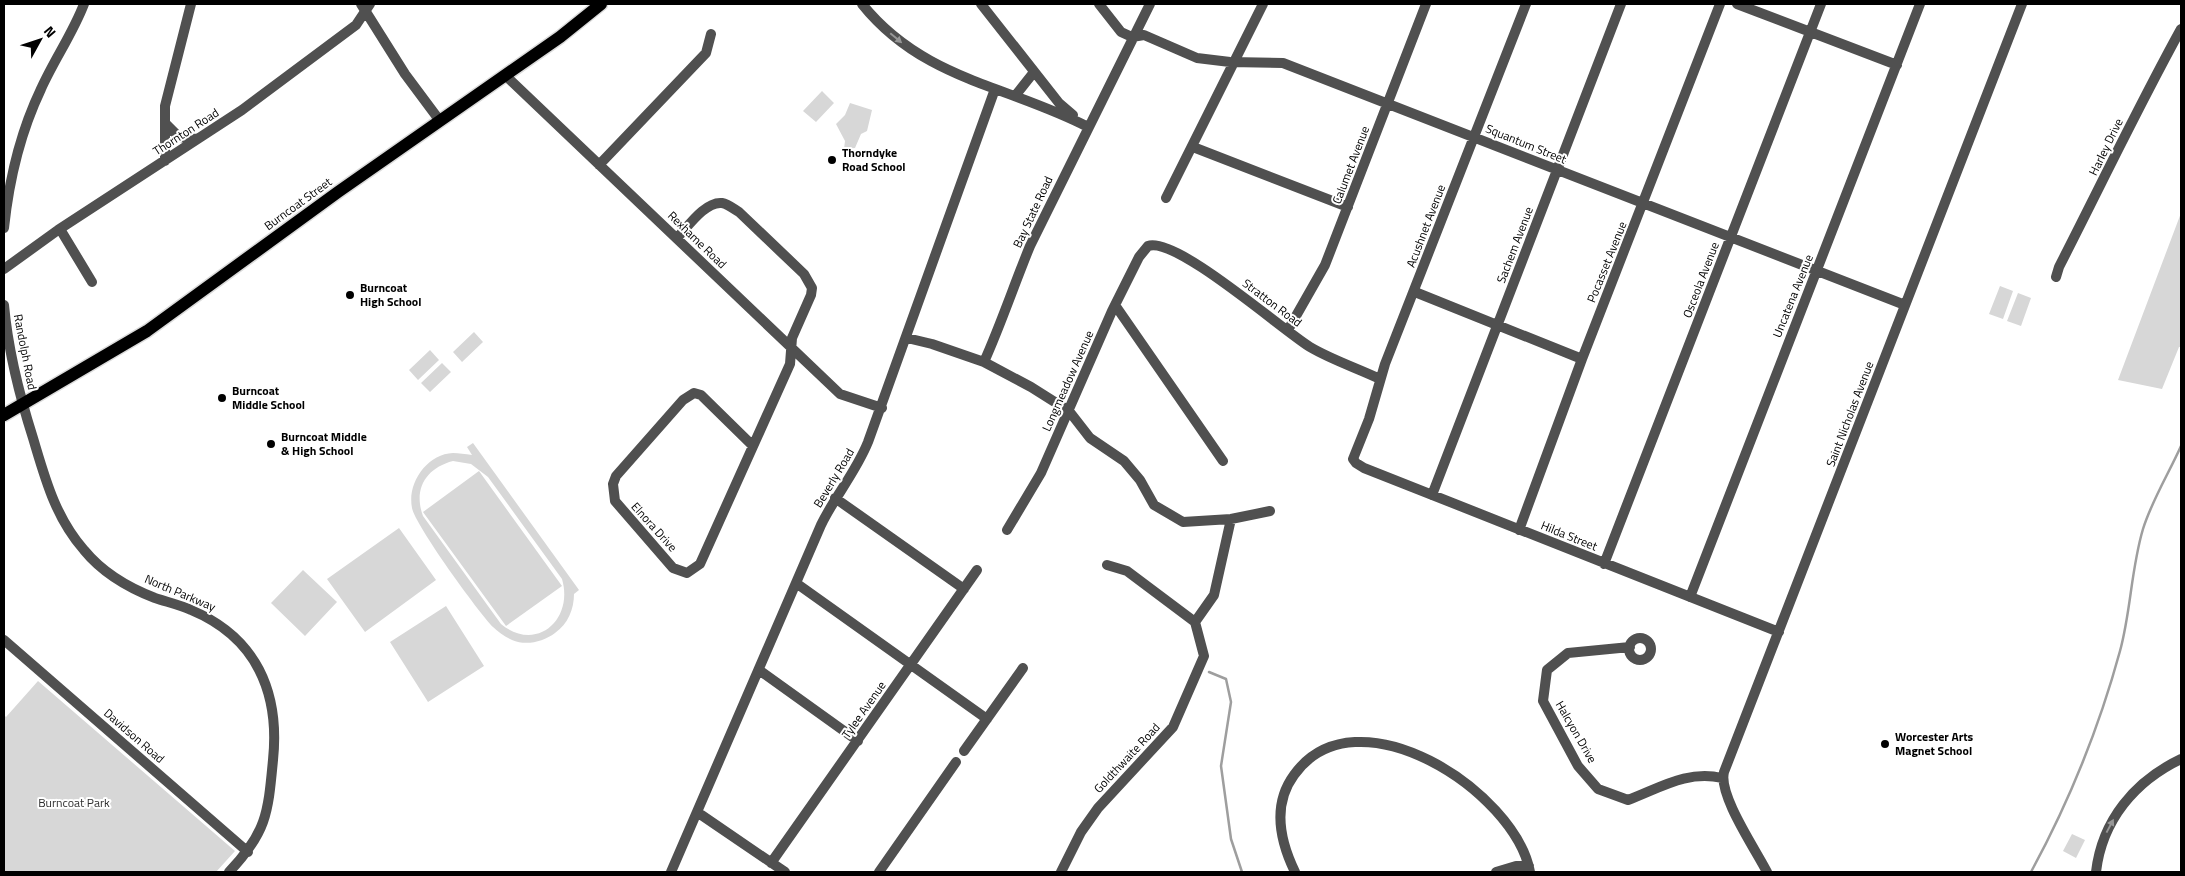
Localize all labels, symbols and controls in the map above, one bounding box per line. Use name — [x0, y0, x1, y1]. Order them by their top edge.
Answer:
north arrow — [15, 15, 65, 65]
text: N — [39, 21, 62, 42]
one-way arrow — [890, 32, 902, 44]
street label: Thornton Road — [149, 103, 222, 160]
street label: Harley Drive — [2083, 115, 2128, 179]
street label: Squantum Street — [1483, 119, 1570, 169]
street label: Calumet Avenue — [1327, 123, 1374, 207]
place label: Thorndyke Road School — [842, 143, 906, 176]
marker: Thorndyke Road School — [826, 154, 838, 166]
street label: Burncoat Street — [260, 172, 336, 235]
street label: Bay State Road — [1008, 173, 1057, 251]
street label: Acushnet Avenue — [1401, 182, 1450, 270]
street label: Sachem Avenue — [1491, 204, 1538, 286]
street label: Rexhame Road — [663, 206, 731, 273]
street label: Pocasset Avenue — [1582, 218, 1631, 305]
street label: Osceola Avenue — [1677, 239, 1724, 321]
street label: Uncatena Avenue — [1767, 251, 1818, 340]
street label: Stratton Road — [1238, 274, 1306, 331]
place label: Burncoat High School — [360, 278, 421, 311]
marker: Burncoat High School — [344, 289, 356, 301]
street label: Randolph Road — [9, 312, 42, 391]
street label: Longmeadow Avenue — [1037, 327, 1098, 434]
street label: Saint Nicholas Avenue — [1821, 358, 1878, 469]
place label: Burncoat Middle School — [232, 381, 305, 414]
marker: Burncoat Middle School — [216, 392, 228, 404]
place label: Burncoat Middle & High School — [281, 427, 367, 460]
marker: Burncoat Middle & High School — [265, 438, 277, 450]
street label: Beverly Road — [808, 444, 859, 511]
street label: Elnora Drive — [627, 498, 682, 556]
street label: Hilda Street — [1538, 516, 1601, 556]
street label: North Parkway — [142, 569, 219, 616]
street label: Tylee Avenue — [837, 677, 890, 742]
street label: Halcyon Drive — [1551, 697, 1602, 767]
street label: Davidson Road — [100, 704, 169, 768]
street label: Goldthwaite Road — [1089, 718, 1164, 797]
place label: Worcester Arts Magnet School — [1895, 727, 1974, 760]
marker: Worcester Arts Magnet School — [1879, 738, 1891, 750]
park label: Burncoat Park — [38, 793, 110, 812]
one-way arrow — [2106, 819, 2114, 833]

